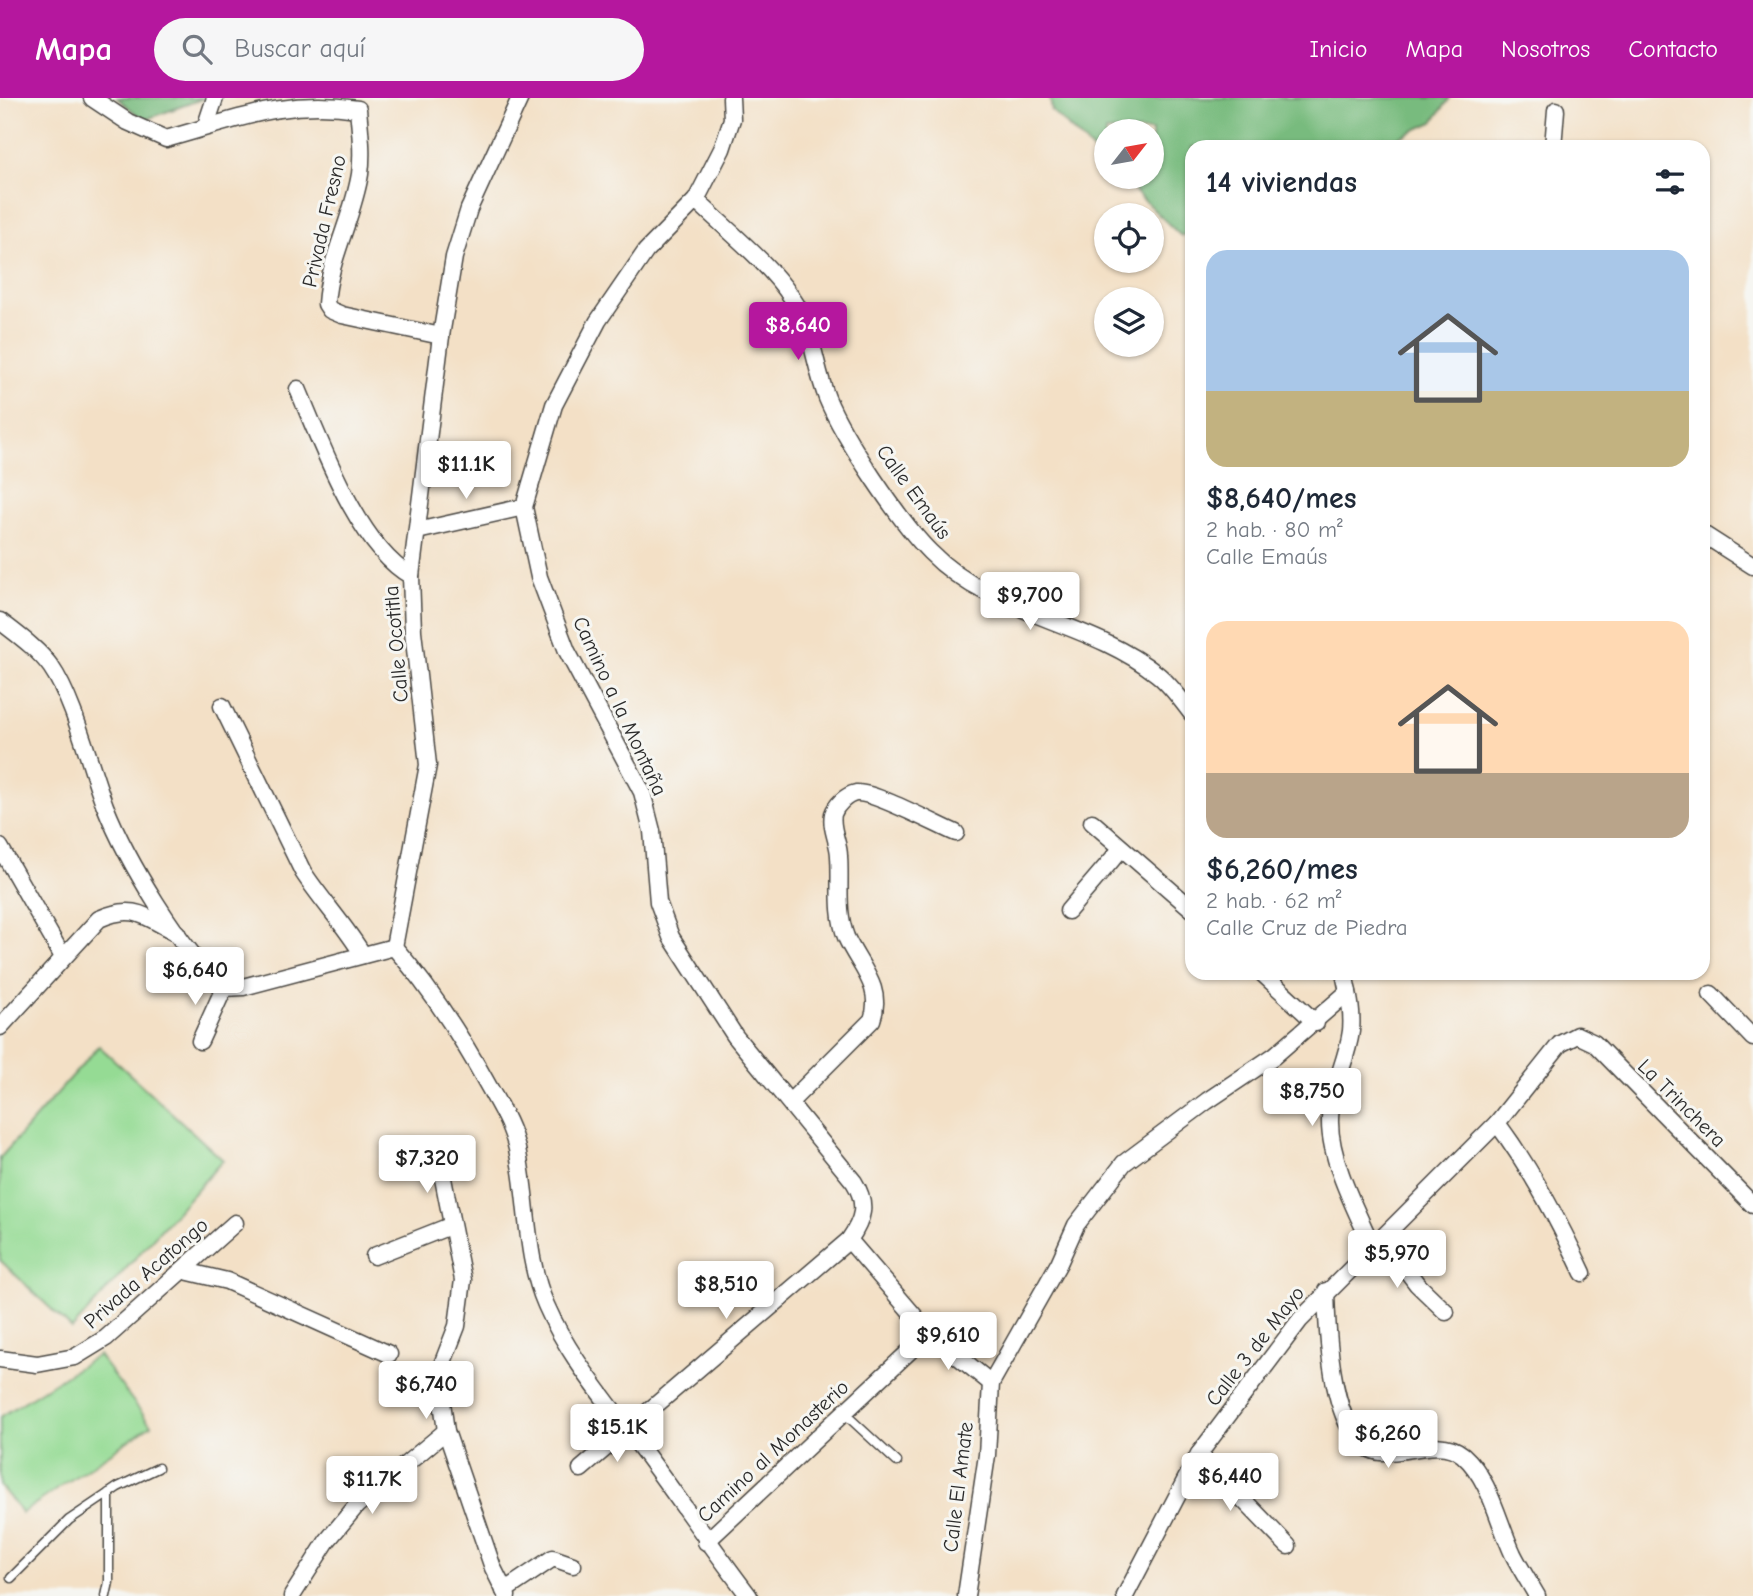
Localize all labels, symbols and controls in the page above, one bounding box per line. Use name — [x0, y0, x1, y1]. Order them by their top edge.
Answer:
search box — [154, 18, 644, 81]
text: Mapa — [35, 30, 112, 68]
icon: search — [178, 30, 216, 68]
text: Buscar aquí — [234, 34, 365, 64]
text: Inicio — [1310, 35, 1367, 63]
text: Mapa — [1405, 35, 1463, 63]
text: Nosotros — [1501, 35, 1590, 63]
text: Contacto — [1628, 35, 1718, 63]
north arrow — [1094, 119, 1164, 189]
map controls — [1094, 119, 1164, 357]
street label: Privada Fresno — [297, 152, 351, 290]
icon: filters — [1651, 163, 1689, 201]
text: 14 viviendas — [1206, 165, 1357, 200]
button: locate — [1094, 203, 1164, 273]
button: layers — [1094, 287, 1164, 357]
icon: home — [1385, 295, 1511, 421]
pin: $8,640 — [741, 302, 855, 362]
text: $8,640 — [765, 311, 831, 338]
street label: Calle Emaús — [872, 440, 956, 544]
pin: $11.1K — [409, 442, 523, 501]
text: $11.1K — [437, 450, 495, 477]
text: $8,640/mes — [1206, 481, 1357, 516]
text: 2 hab. · 80 m² — [1206, 516, 1343, 543]
text: Calle Emaús — [1206, 543, 1327, 570]
pin: $9,700 — [973, 573, 1087, 632]
text: $9,700 — [997, 581, 1063, 608]
street label: Calle Ocotitla — [379, 585, 413, 703]
street label: Camino a la Montaña — [568, 613, 672, 799]
icon: home — [1385, 666, 1511, 792]
text: $6,260/mes — [1206, 852, 1358, 887]
text: 2 hab. · 62 m² — [1206, 887, 1342, 914]
text: Calle Cruz de Piedra — [1206, 914, 1408, 941]
pin: $6,640 — [138, 948, 252, 1007]
text: $6,640 — [162, 956, 228, 983]
street label: La Trinchera — [1633, 1054, 1731, 1152]
pin: $8,750 — [1255, 1068, 1369, 1128]
text: $8,750 — [1279, 1077, 1345, 1104]
pin: $7,320 — [370, 1136, 484, 1195]
text: $7,320 — [395, 1144, 459, 1171]
street label: Privada Acatongo — [79, 1213, 213, 1333]
pin: $5,970 — [1340, 1230, 1454, 1290]
text: $5,970 — [1364, 1239, 1430, 1266]
pin: $8,510 — [669, 1262, 783, 1321]
text: $8,510 — [694, 1270, 758, 1297]
street label: Calle 3 de Mayo — [1201, 1281, 1309, 1411]
pin: $9,610 — [891, 1312, 1005, 1372]
text: $9,610 — [916, 1321, 980, 1348]
pin: $6,740 — [369, 1362, 483, 1421]
text: $6,740 — [395, 1370, 457, 1397]
street label: Camino al Monasterio — [692, 1375, 854, 1527]
pin: $15.1K — [560, 1404, 674, 1464]
pin: $6,260 — [1331, 1410, 1445, 1470]
text: $15.1K — [586, 1413, 648, 1440]
text: $6,260 — [1355, 1419, 1421, 1446]
street label: Calle El Amate — [938, 1420, 978, 1554]
pin: $6,440 — [1173, 1454, 1287, 1513]
pin: $11.7K — [315, 1456, 429, 1516]
text: $6,440 — [1198, 1462, 1263, 1489]
text: $11.7K — [342, 1465, 402, 1492]

